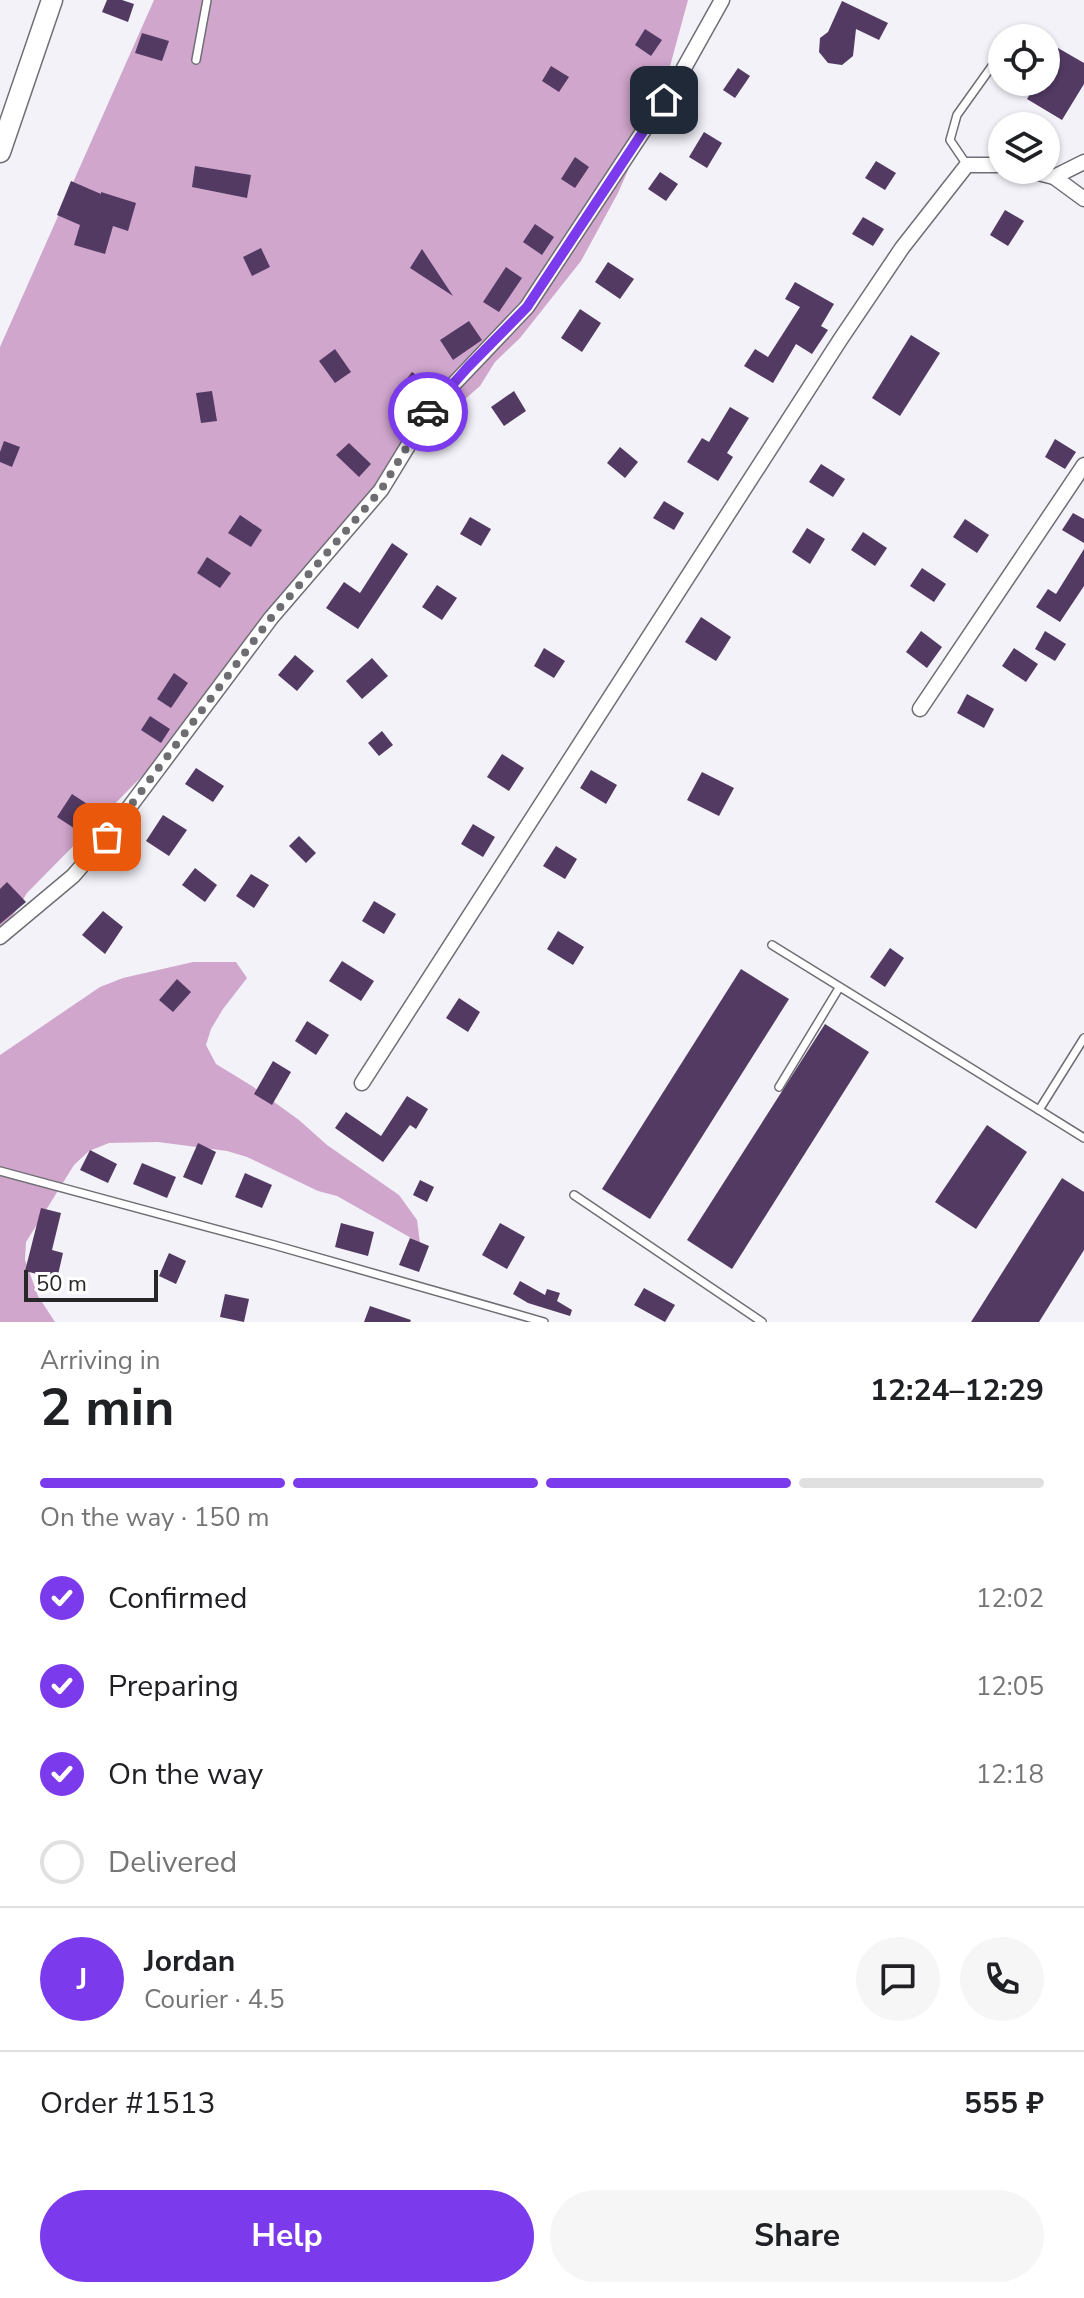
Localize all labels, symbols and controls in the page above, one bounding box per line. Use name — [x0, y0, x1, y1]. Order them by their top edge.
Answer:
map controls — [988, 24, 1060, 184]
button: locate — [988, 24, 1060, 96]
pin — [630, 66, 698, 134]
icon: home — [642, 78, 686, 122]
button: layers — [988, 112, 1060, 184]
courier — [388, 372, 468, 452]
icon: car — [406, 390, 450, 434]
pin — [73, 803, 141, 871]
icon: bag — [85, 815, 129, 859]
scale bar — [24, 1266, 158, 1302]
text: 50 m — [36, 1269, 87, 1299]
text: Arriving in — [40, 1343, 161, 1378]
text: 12:24–12:29 — [870, 1370, 1044, 1411]
text: 2 min — [40, 1372, 175, 1443]
text: On the way · 150 m — [40, 1500, 269, 1535]
icon: check — [40, 1576, 84, 1620]
text: Confirmed — [108, 1578, 248, 1619]
text: 12:02 — [976, 1581, 1044, 1616]
icon: check — [40, 1664, 84, 1708]
text: Preparing — [108, 1666, 239, 1707]
text: 12:05 — [976, 1669, 1044, 1704]
icon: check — [40, 1752, 84, 1796]
text: On the way — [108, 1754, 263, 1795]
text: 12:18 — [976, 1757, 1044, 1792]
text: Delivered — [108, 1842, 237, 1883]
button: chat — [856, 1937, 940, 2021]
button: phone — [960, 1937, 1044, 2021]
text: Jordan — [144, 1941, 235, 1982]
text: J — [77, 1959, 87, 2000]
text: Courier · 4.5 — [144, 1982, 285, 2017]
text: Order #1513 — [40, 2083, 215, 2124]
text: 555 ₽ — [964, 2083, 1044, 2124]
button: Help — [40, 2190, 534, 2282]
button: Share — [550, 2190, 1044, 2282]

